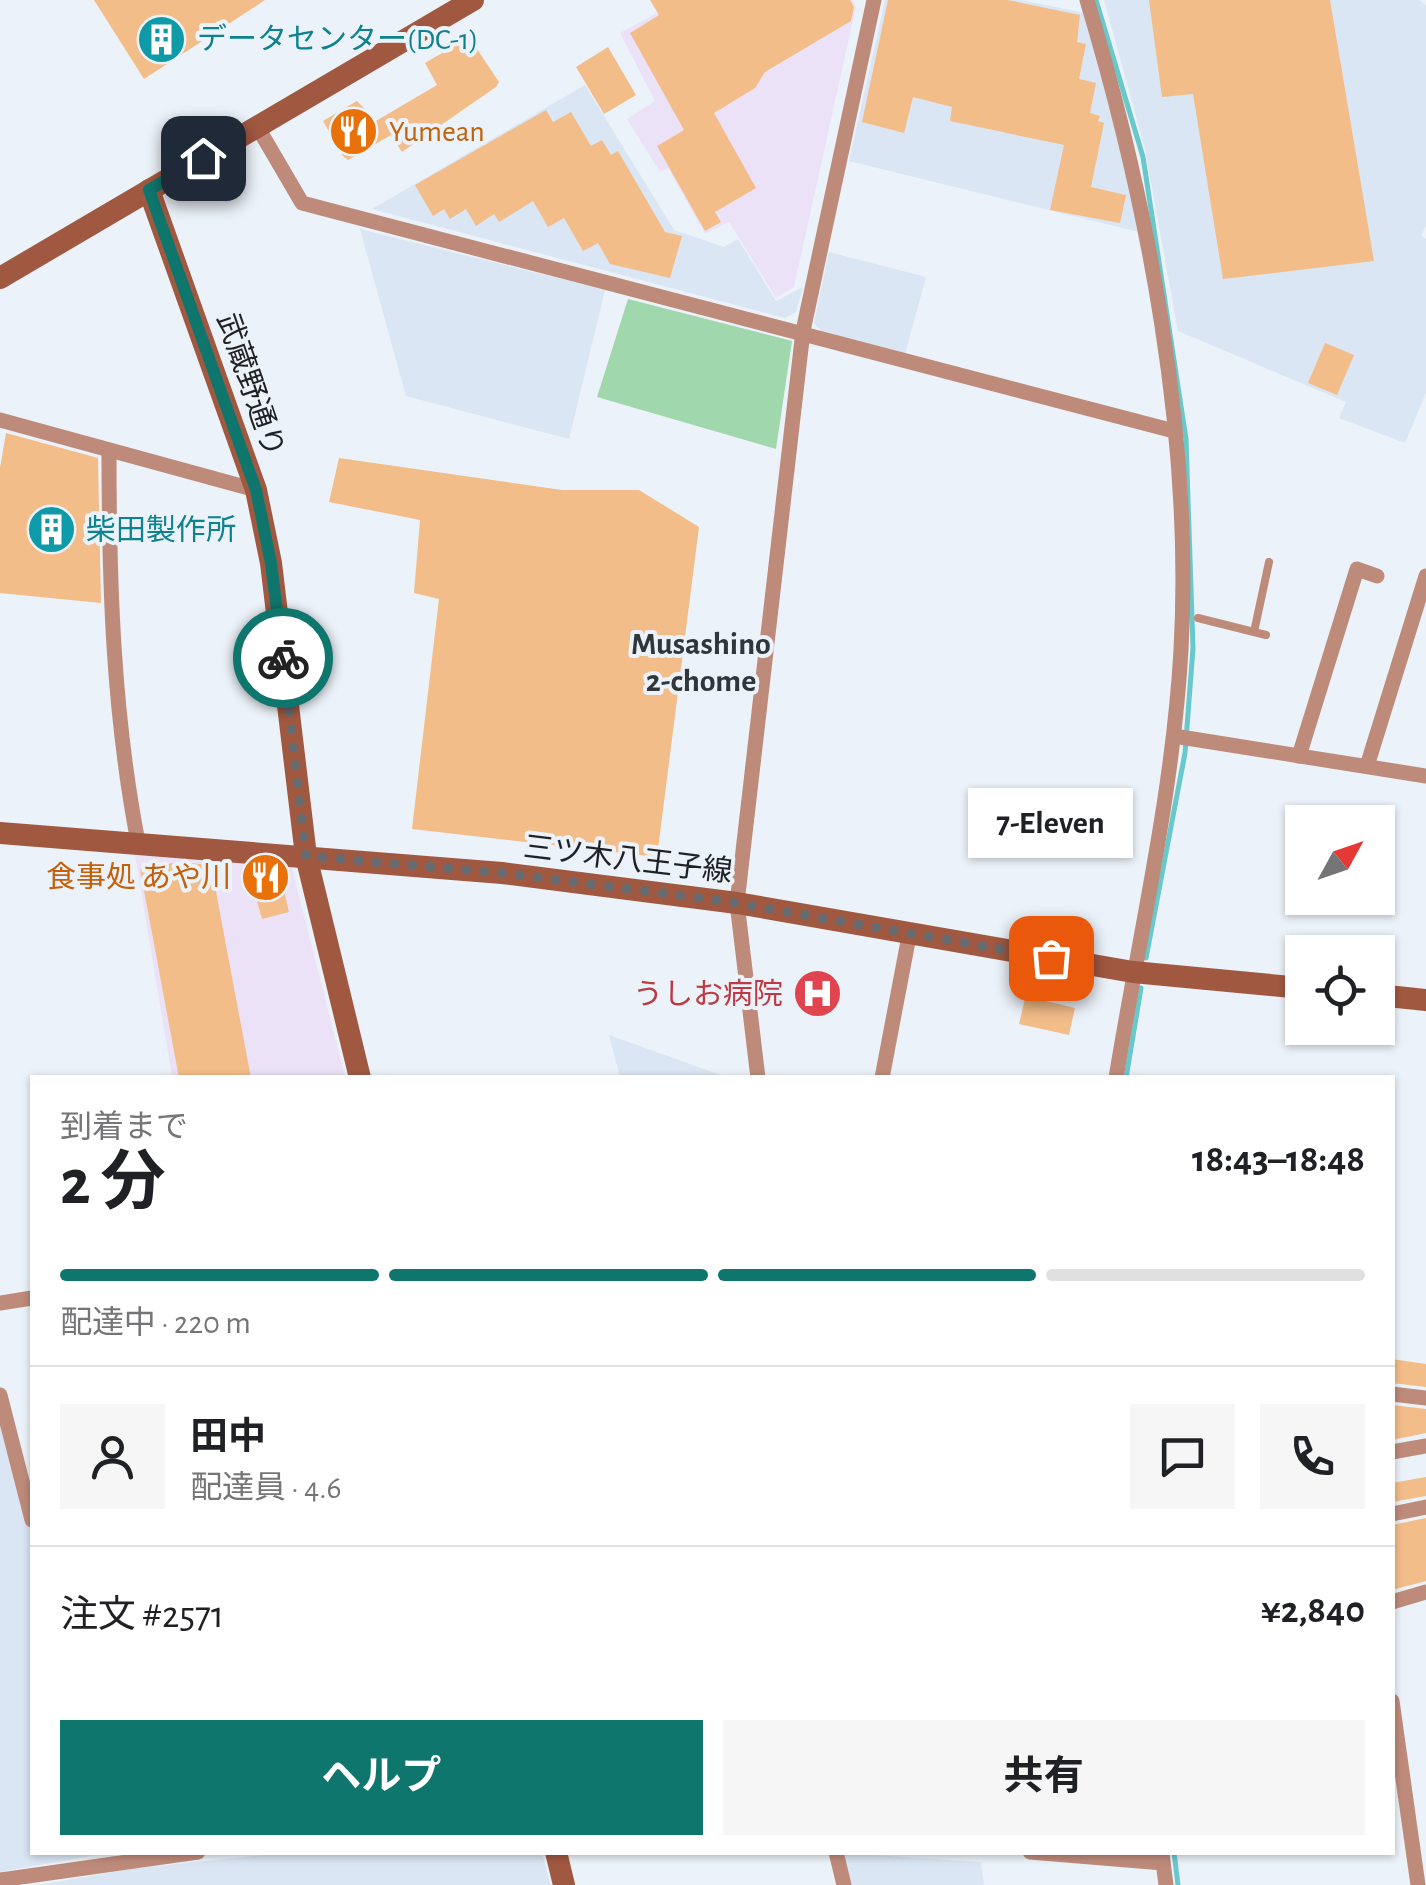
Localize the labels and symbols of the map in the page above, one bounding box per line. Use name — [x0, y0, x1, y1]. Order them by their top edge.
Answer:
building icon: データセンター(DC-1) — [136, 13, 188, 65]
place label: データセンター(DC-1) — [197, 23, 478, 55]
restaurant icon: Yumean — [328, 105, 380, 157]
pin — [161, 116, 246, 201]
place label: Yumean — [389, 117, 485, 147]
street label: 武蔵野通り — [211, 309, 291, 461]
building icon: 柴田製作所 — [25, 504, 77, 556]
place label: 柴田製作所 — [86, 514, 236, 546]
courier — [233, 608, 333, 708]
district label: Musashino 2-chome — [631, 628, 771, 697]
callout: 7-Eleven — [968, 788, 1134, 858]
north arrow — [1285, 805, 1395, 915]
street label: 三ツ木八王子線 — [522, 830, 734, 888]
restaurant icon: 食事処 あや川 — [240, 851, 292, 903]
place label: 食事処 あや川 — [46, 861, 231, 893]
pin — [1009, 916, 1094, 1001]
hospital icon: うしお病院 — [792, 968, 844, 1020]
place label: うしお病院 — [633, 978, 783, 1010]

